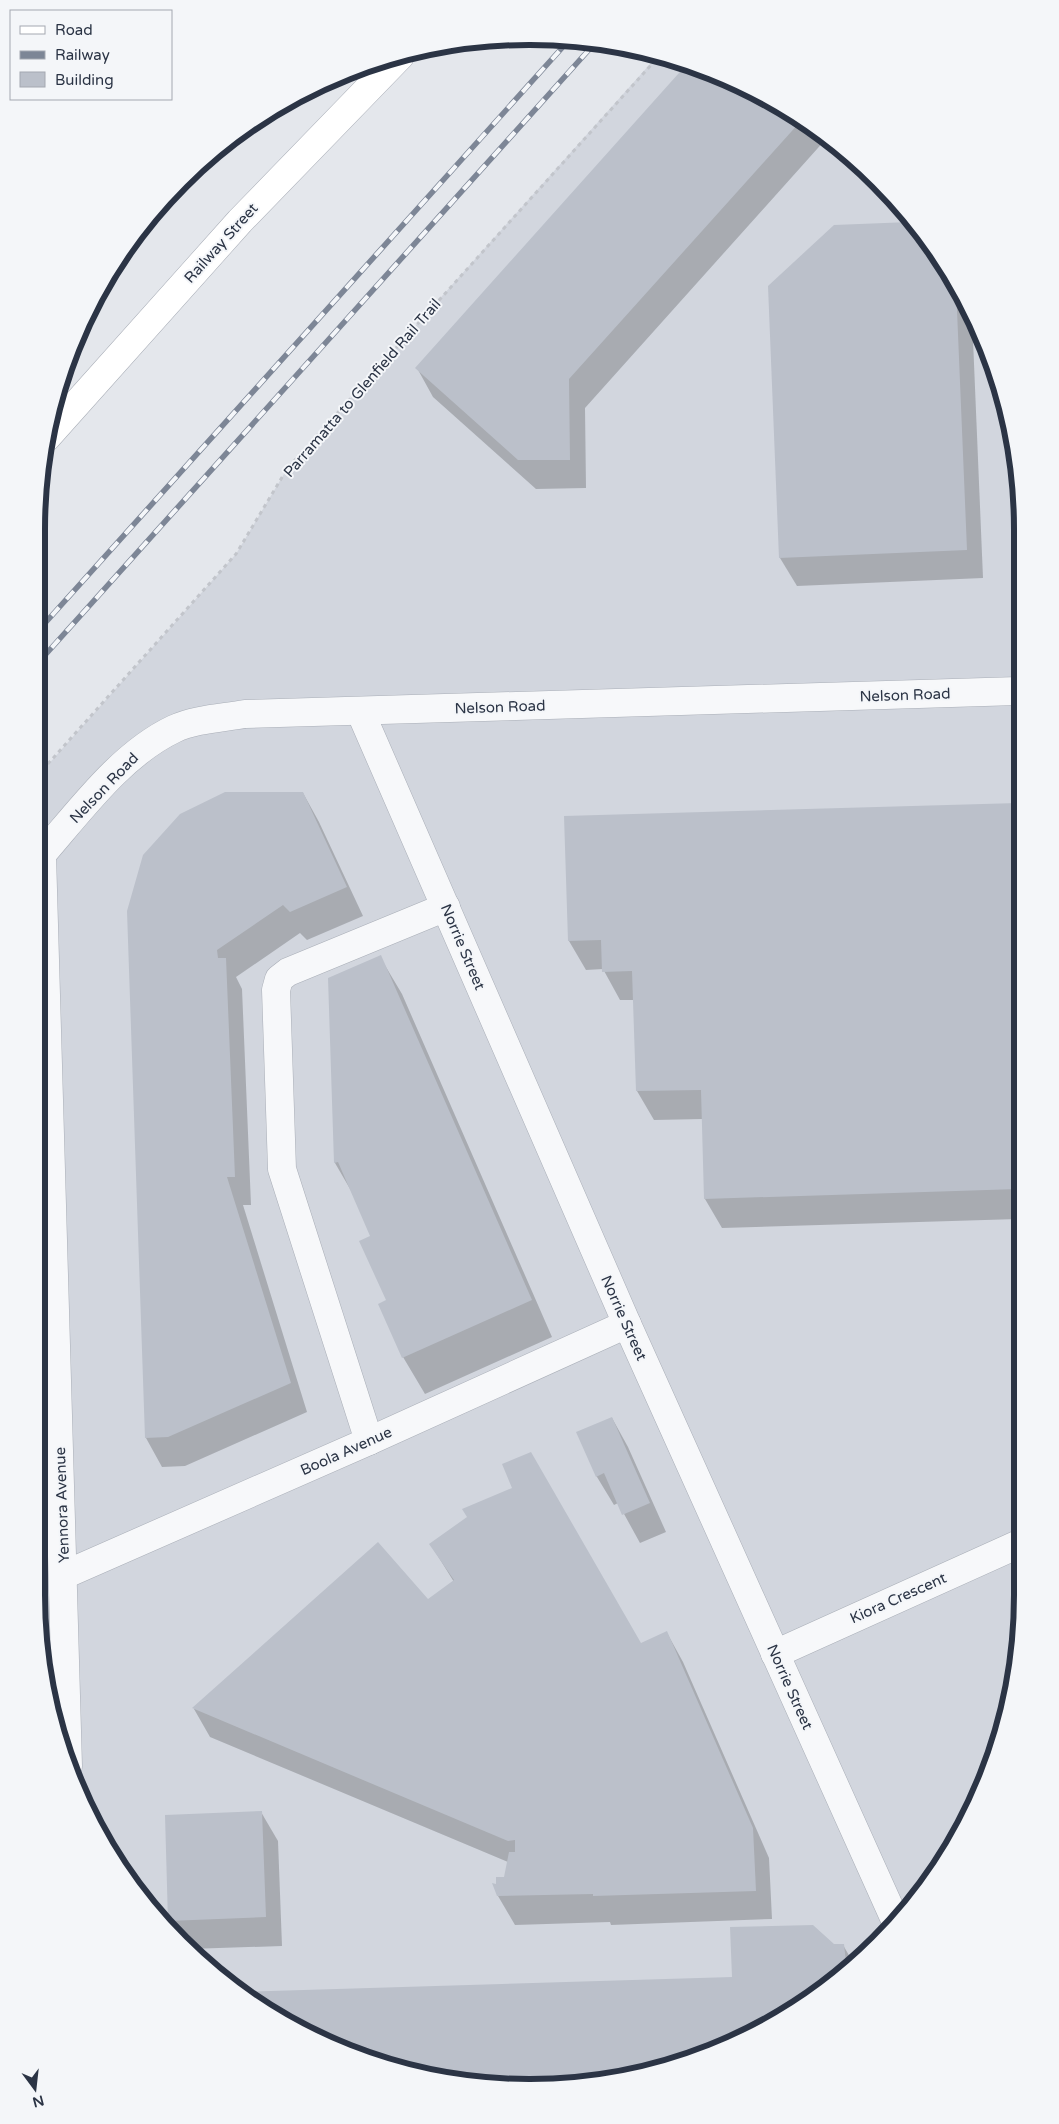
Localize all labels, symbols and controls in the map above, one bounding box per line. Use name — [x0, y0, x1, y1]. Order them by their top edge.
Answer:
legend — [10, 10, 172, 100]
text: Road — [55, 21, 93, 39]
text: Railway — [55, 46, 110, 64]
text: Building — [55, 71, 114, 89]
street label: Railway Street — [180, 199, 262, 287]
street label: Parramatta to Glenfield Rail Trail — [280, 295, 444, 481]
street label: Nelson Road — [859, 684, 951, 706]
street label: Nelson Road — [454, 696, 546, 718]
street label: Nelson Road — [66, 749, 142, 827]
street label: Norrie Street — [437, 901, 489, 993]
street label: Norrie Street — [597, 1273, 651, 1364]
street label: Boola Avenue — [297, 1423, 395, 1479]
street label: Yennora Avenue — [51, 1447, 73, 1563]
street label: Kiora Crescent — [847, 1569, 949, 1627]
street label: Norrie Street — [763, 1642, 817, 1733]
north arrow — [10, 2064, 60, 2114]
text: N — [31, 2091, 46, 2111]

